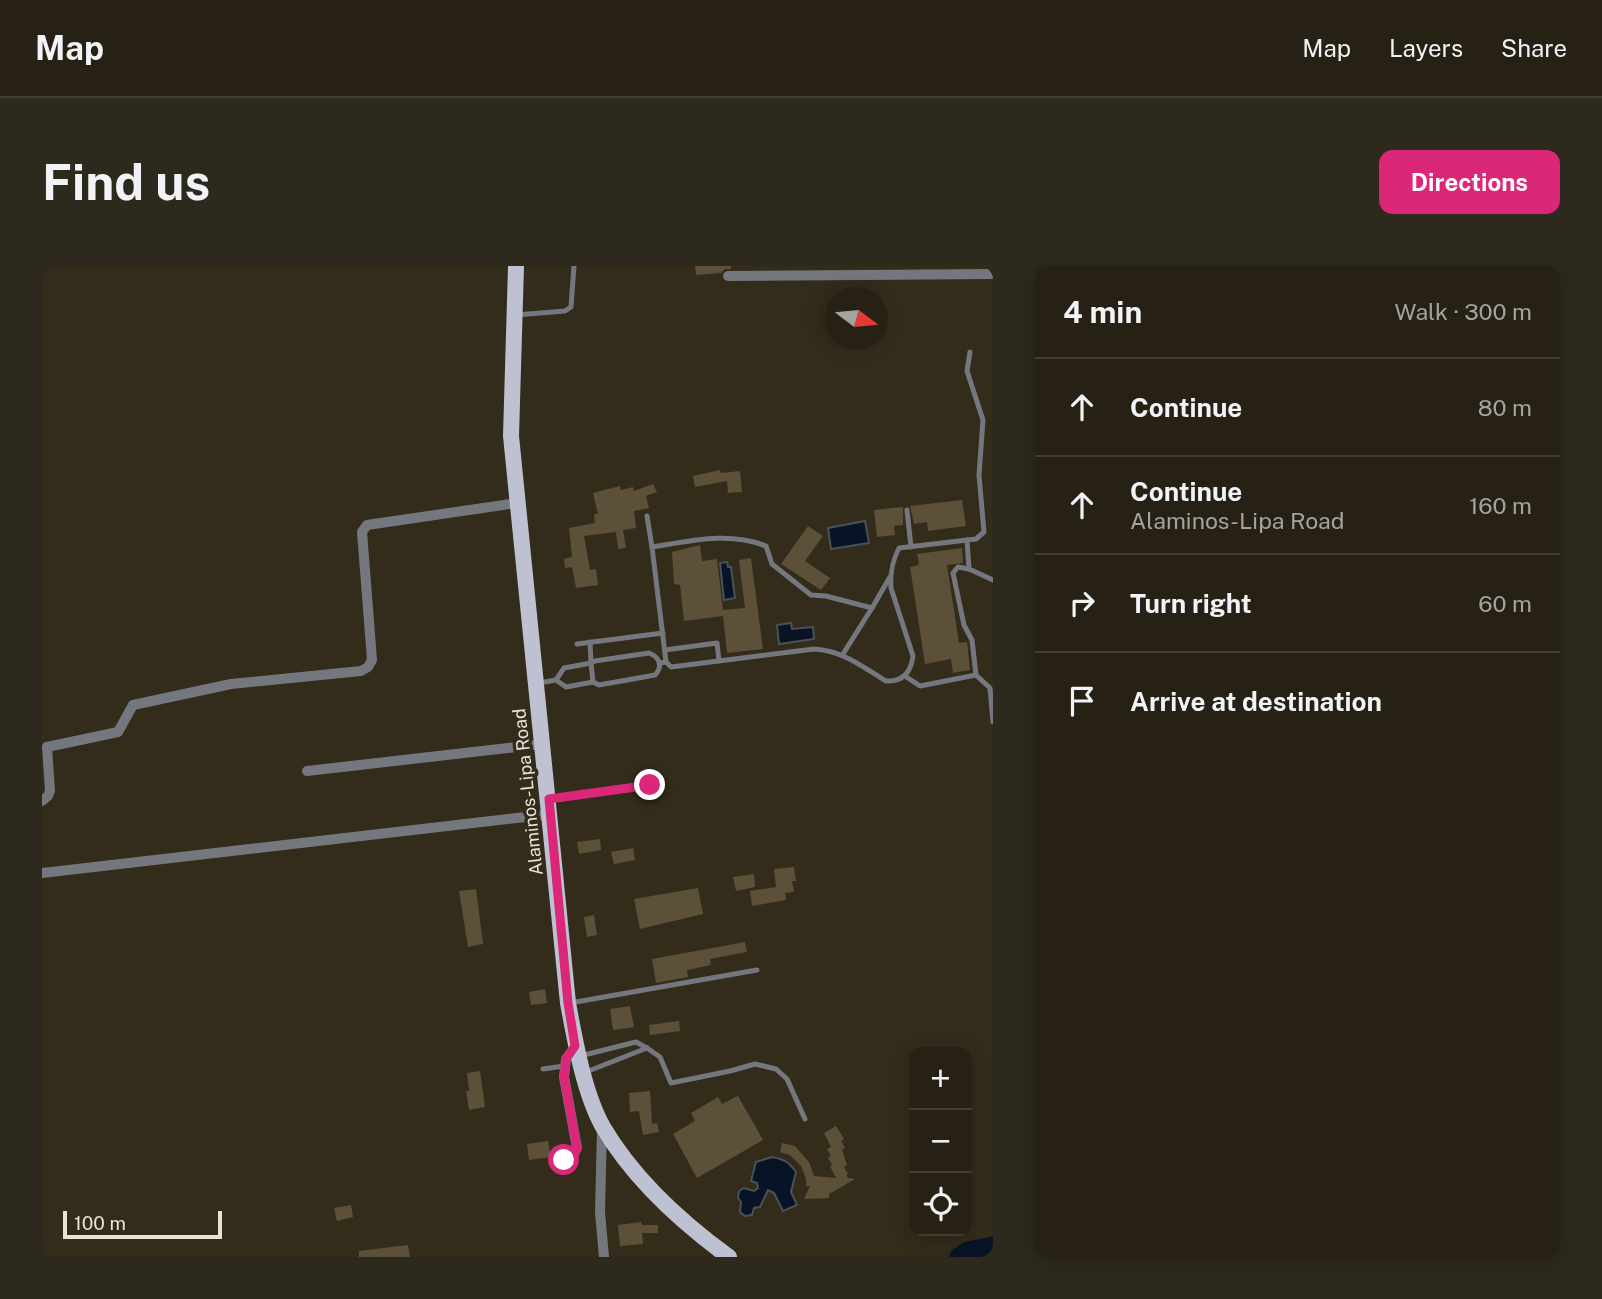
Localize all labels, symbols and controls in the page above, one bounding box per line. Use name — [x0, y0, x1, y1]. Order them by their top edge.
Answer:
text: Map — [35, 29, 104, 67]
text: Map — [1302, 34, 1351, 62]
text: Layers — [1389, 34, 1463, 62]
text: Share — [1501, 34, 1567, 62]
button: Directions — [1379, 150, 1560, 214]
text: Find us — [42, 153, 210, 211]
north arrow — [825, 287, 888, 350]
text: 4 min — [1063, 294, 1142, 330]
text: Walk · 300 m — [1394, 298, 1532, 325]
icon: ahead — [1063, 388, 1101, 426]
text: Continue — [1130, 392, 1242, 423]
text: 80 m — [1478, 394, 1532, 421]
text: Continue — [1130, 476, 1242, 507]
icon: ahead — [1063, 486, 1101, 524]
text: 160 m — [1469, 492, 1532, 519]
text: Alaminos-Lipa Road — [1130, 507, 1344, 534]
icon: right — [1063, 584, 1101, 622]
text: Turn right — [1130, 588, 1252, 619]
text: 60 m — [1478, 590, 1532, 617]
icon: arrive — [1063, 682, 1101, 720]
text: Arrive at destination — [1130, 686, 1382, 717]
street label: Alaminos-Lipa Road — [508, 707, 547, 877]
route end — [634, 769, 665, 800]
map controls — [909, 1047, 972, 1236]
button: + — [909, 1047, 972, 1110]
button: − — [909, 1110, 972, 1173]
route start — [548, 1144, 579, 1175]
button: locate — [909, 1173, 972, 1236]
scale bar — [63, 1208, 222, 1240]
text: 100 m — [74, 1212, 126, 1234]

